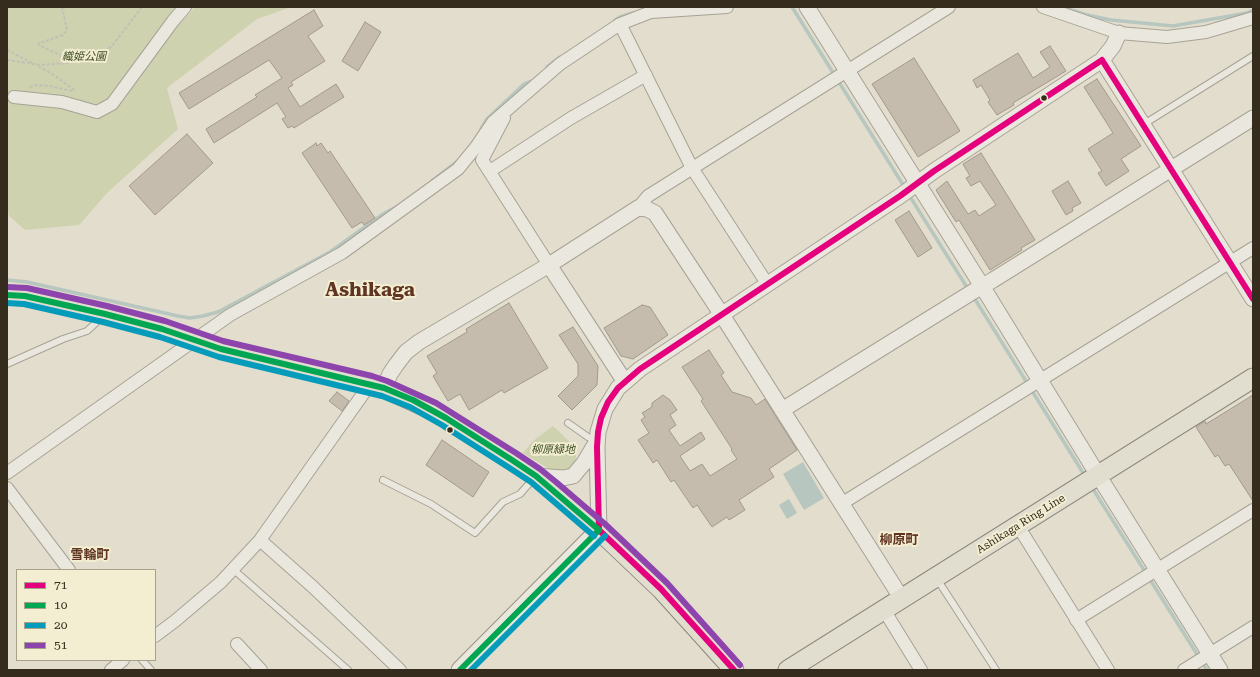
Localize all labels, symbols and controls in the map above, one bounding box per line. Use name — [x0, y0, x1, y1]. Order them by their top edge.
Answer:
park label: 織姫公園 — [62, 50, 106, 64]
unlabelled marker — [1039, 93, 1049, 103]
district label: Ashikaga — [325, 279, 415, 301]
unlabelled marker — [445, 425, 455, 435]
park label: 柳原緑地 — [531, 443, 575, 457]
street label: Ashikaga Ring Line — [974, 491, 1068, 557]
district label: 柳原町 — [880, 532, 918, 548]
district label: 雪輪町 — [71, 547, 109, 563]
legend — [16, 569, 156, 661]
text: 71 — [54, 578, 67, 592]
text: 10 — [54, 598, 67, 612]
text: 20 — [54, 618, 67, 632]
text: 51 — [54, 638, 67, 652]

